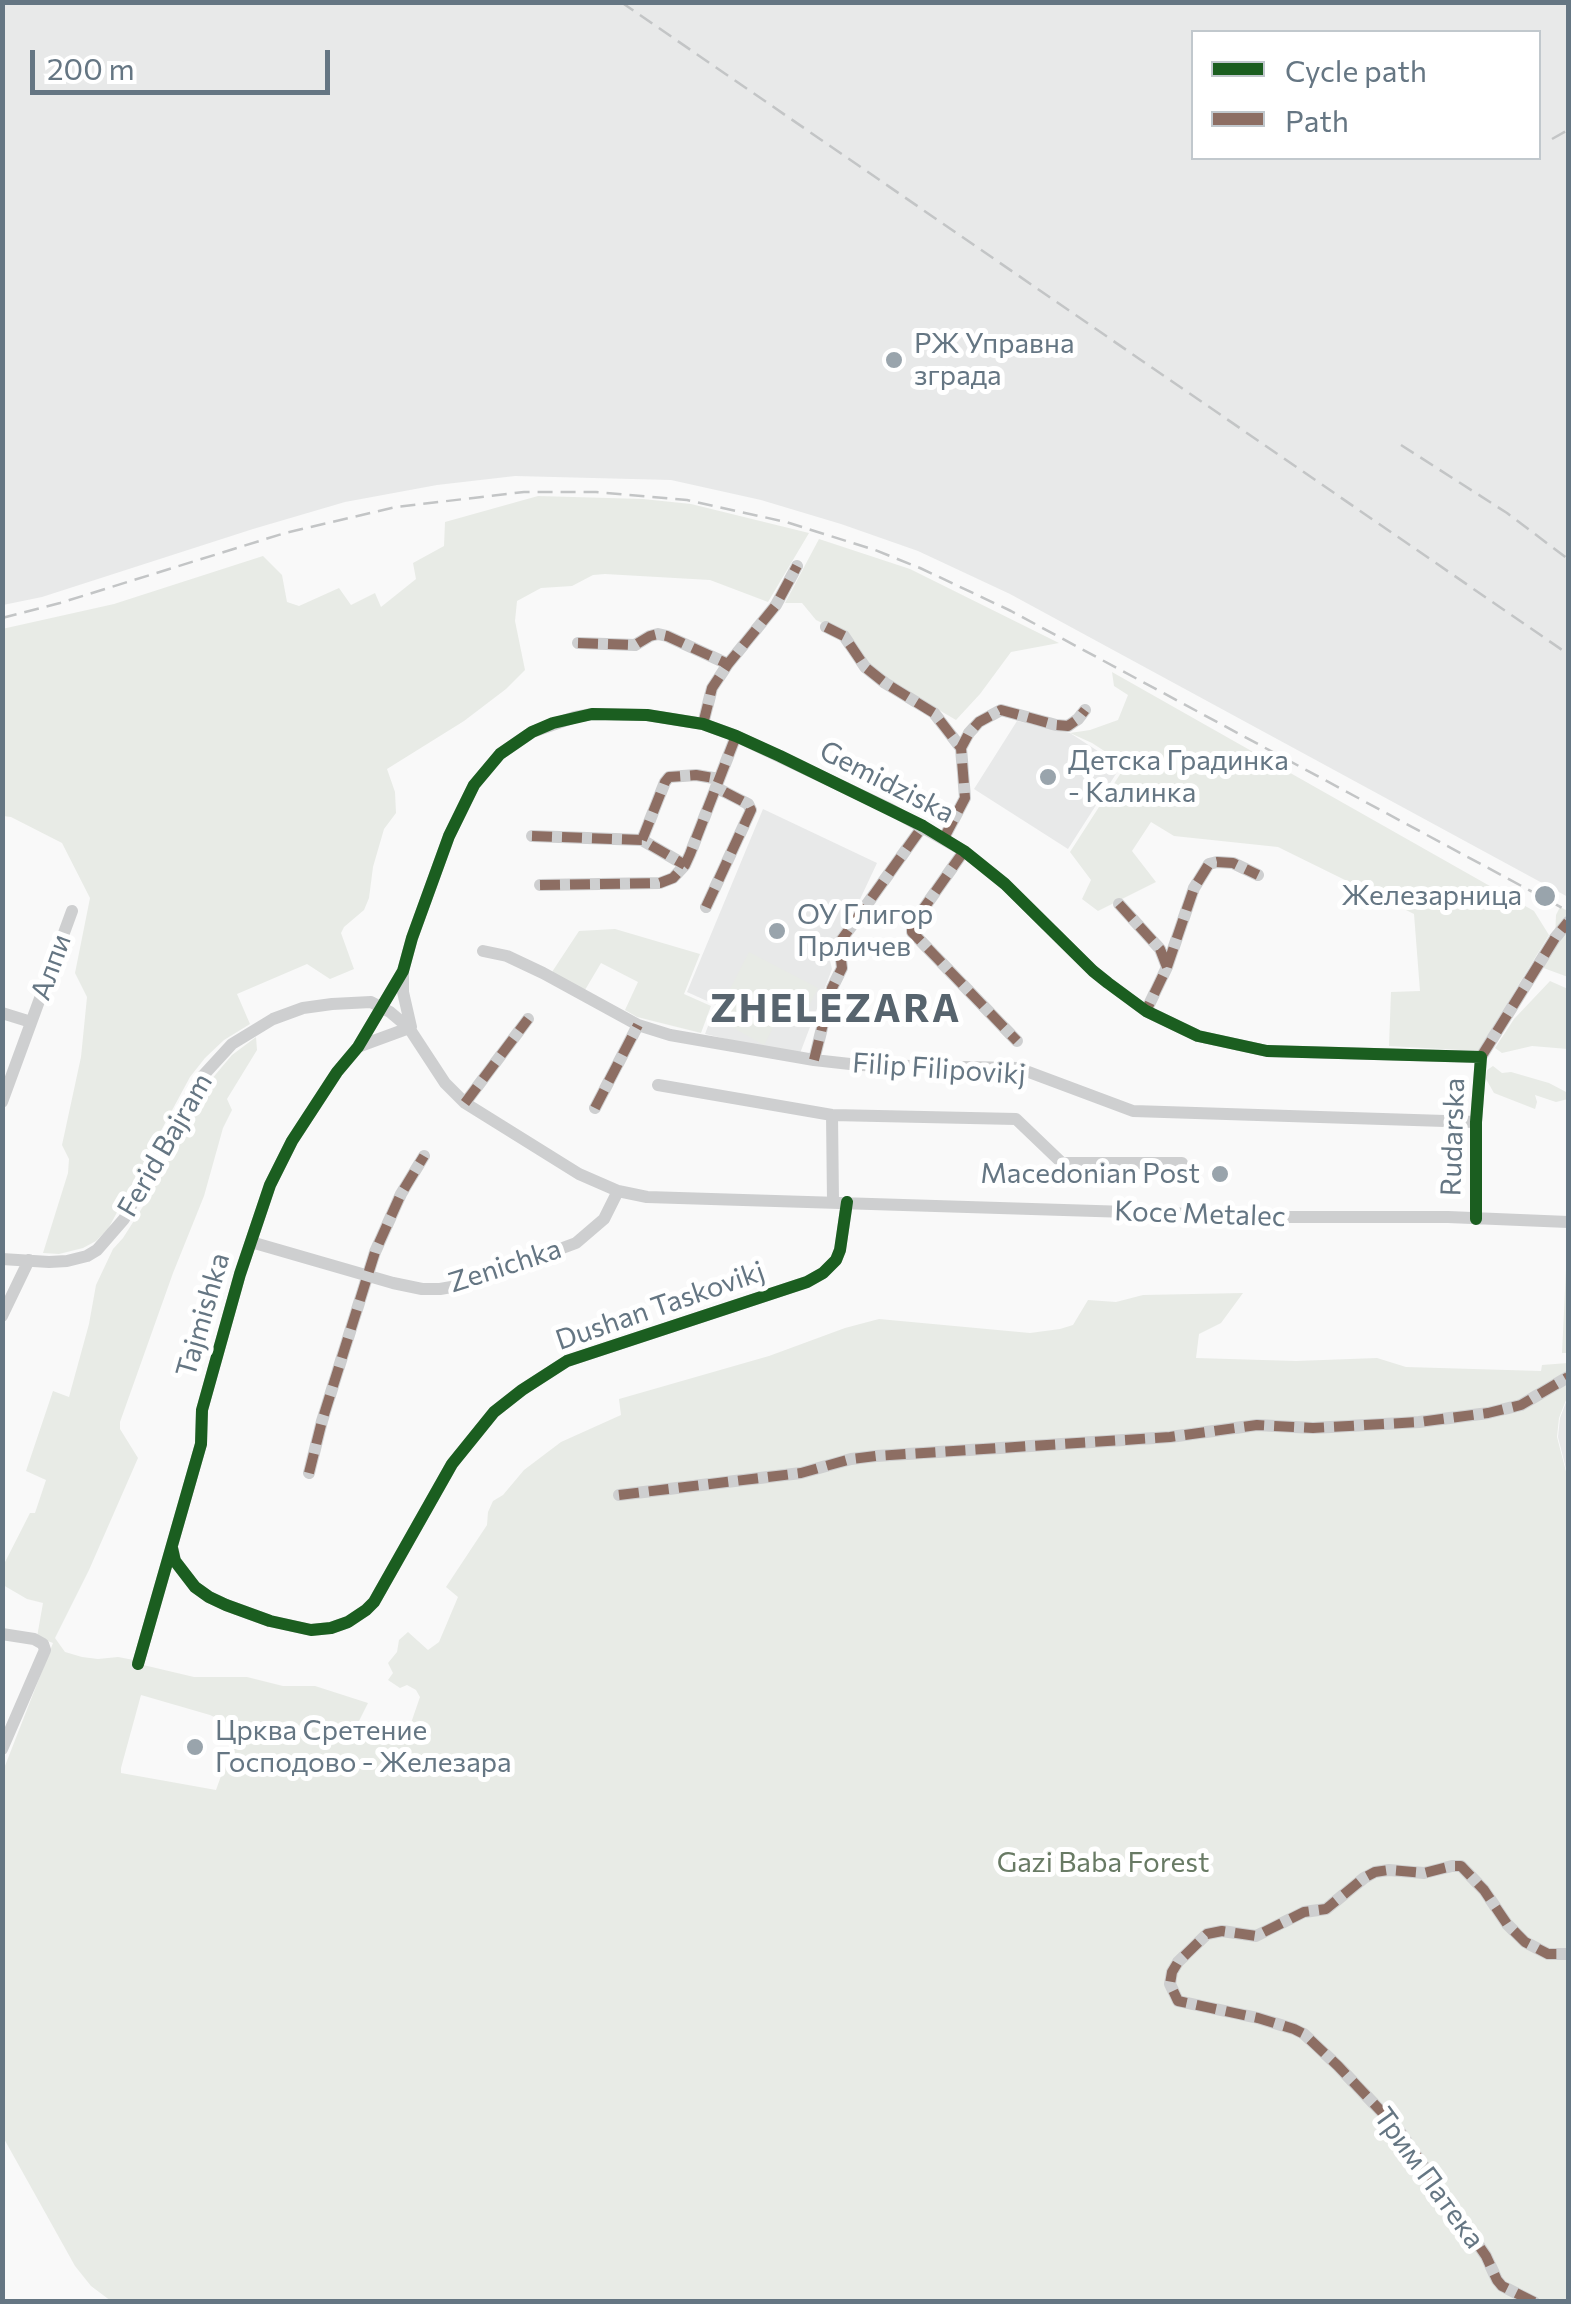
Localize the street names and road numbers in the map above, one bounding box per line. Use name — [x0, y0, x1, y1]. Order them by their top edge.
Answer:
street label: Gemidziska — [814, 734, 960, 830]
street label: Алпи — [24, 930, 78, 1004]
street label: Filip Filipovikj — [851, 1046, 1027, 1092]
street label: Ferid Bajram — [110, 1067, 220, 1223]
street label: Rudarska — [1434, 1077, 1472, 1197]
street label: Koce Metalec — [1114, 1194, 1286, 1234]
street label: Zenichka — [444, 1232, 566, 1300]
street label: Tajmishka — [169, 1249, 237, 1381]
street label: Dushan Taskovikj — [551, 1255, 769, 1357]
street label: Трим Патека — [1367, 2101, 1491, 2255]

